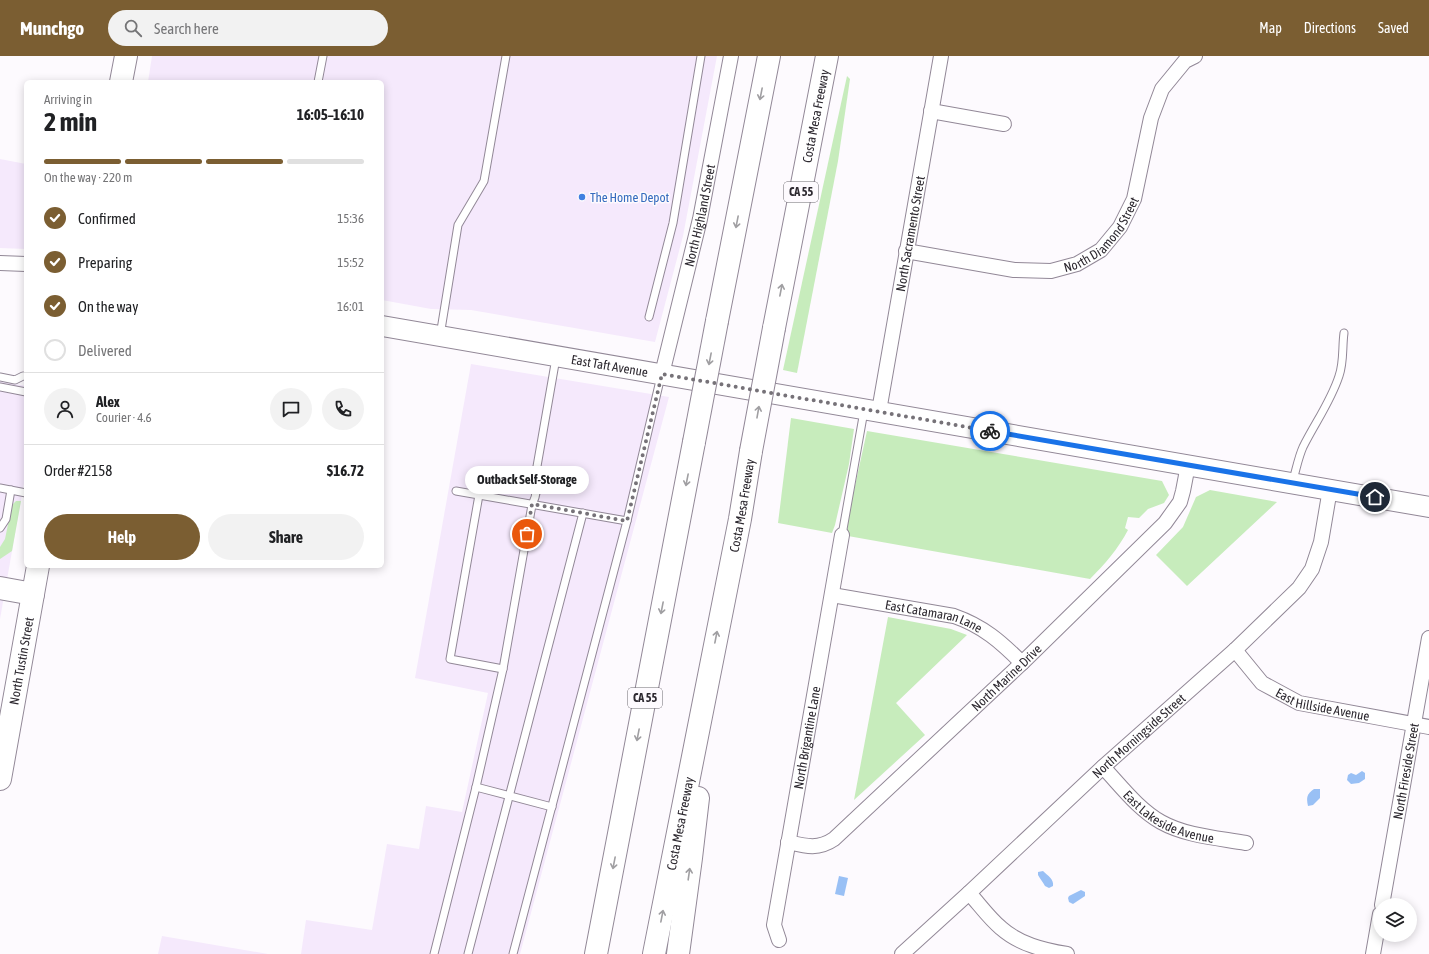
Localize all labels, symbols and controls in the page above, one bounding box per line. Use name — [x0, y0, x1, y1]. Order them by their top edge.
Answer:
search box — [108, 10, 388, 46]
text: Munchgo — [20, 17, 84, 39]
icon: search — [122, 17, 144, 39]
text: Search here — [154, 20, 219, 37]
text: Map — [1259, 20, 1282, 36]
text: Directions — [1304, 20, 1356, 36]
text: Saved — [1378, 20, 1409, 36]
street label: Costa Mesa Freeway — [799, 68, 832, 164]
one-way arrow — [757, 87, 765, 100]
text: Arriving in — [44, 92, 92, 107]
text: 16:05–16:10 — [297, 106, 364, 123]
text: 2 min — [44, 107, 97, 137]
street label: North Highland Street — [682, 163, 718, 268]
text: On the way · 220 m — [44, 170, 132, 185]
street label: North Sacramento Street — [893, 175, 928, 293]
road number: CA 55 — [784, 182, 818, 202]
place label: The Home Depot — [590, 190, 670, 205]
marker: The Home Depot — [577, 192, 587, 202]
street label: North Diamond Street — [1062, 194, 1142, 275]
icon: check — [44, 207, 66, 229]
text: Confirmed — [78, 210, 136, 227]
text: 15:36 — [337, 211, 364, 226]
one-way arrow — [732, 215, 740, 228]
icon: check — [44, 251, 66, 273]
text: Preparing — [78, 254, 132, 271]
text: 15:52 — [337, 255, 364, 270]
one-way arrow — [778, 284, 786, 297]
icon: check — [44, 295, 66, 317]
text: On the way — [78, 298, 139, 315]
text: 16:01 — [337, 299, 364, 314]
text: Delivered — [78, 342, 132, 359]
street label: East Taft Avenue — [570, 352, 649, 380]
one-way arrow — [706, 352, 714, 365]
button: person — [44, 388, 86, 430]
button: chat — [270, 388, 312, 430]
button: phone — [322, 388, 364, 430]
text: Alex — [96, 393, 120, 410]
one-way arrow — [755, 406, 763, 419]
text: Courier · 4.6 — [96, 410, 152, 425]
courier — [970, 411, 1010, 451]
icon: bike — [979, 420, 1001, 442]
street label: Costa Mesa Freeway — [727, 457, 758, 554]
text: Order #2158 — [44, 462, 112, 479]
text: $16.72 — [327, 462, 364, 479]
callout: Outback Self-Storage — [465, 466, 589, 494]
text: Outback Self-Storage — [477, 472, 577, 487]
one-way arrow — [682, 473, 690, 486]
pin — [1358, 480, 1392, 514]
icon: home — [1364, 486, 1386, 508]
button: Help — [44, 514, 200, 560]
button: Share — [208, 514, 364, 560]
pin — [510, 517, 544, 551]
icon: bag — [516, 523, 538, 545]
street label: East Catamaran Lane — [884, 597, 985, 636]
one-way arrow — [658, 601, 666, 614]
street label: North Tustin Street — [6, 616, 37, 706]
one-way arrow — [713, 631, 721, 644]
street label: North Marine Drive — [969, 641, 1045, 714]
street label: North Brigantine Lane — [791, 685, 824, 790]
street label: East Hillside Avenue — [1273, 685, 1371, 724]
road number: CA 55 — [628, 688, 662, 708]
street label: North Morningside Street — [1089, 691, 1189, 781]
street label: North Fireside Street — [1390, 722, 1422, 820]
one-way arrow — [634, 729, 642, 742]
street label: Costa Mesa Freeway — [664, 775, 697, 872]
street label: East Lakeside Avenue — [1120, 788, 1215, 846]
one-way arrow — [609, 856, 617, 869]
one-way arrow — [685, 868, 693, 881]
map controls — [1373, 898, 1417, 942]
button: layers — [1373, 898, 1417, 942]
one-way arrow — [658, 910, 666, 923]

